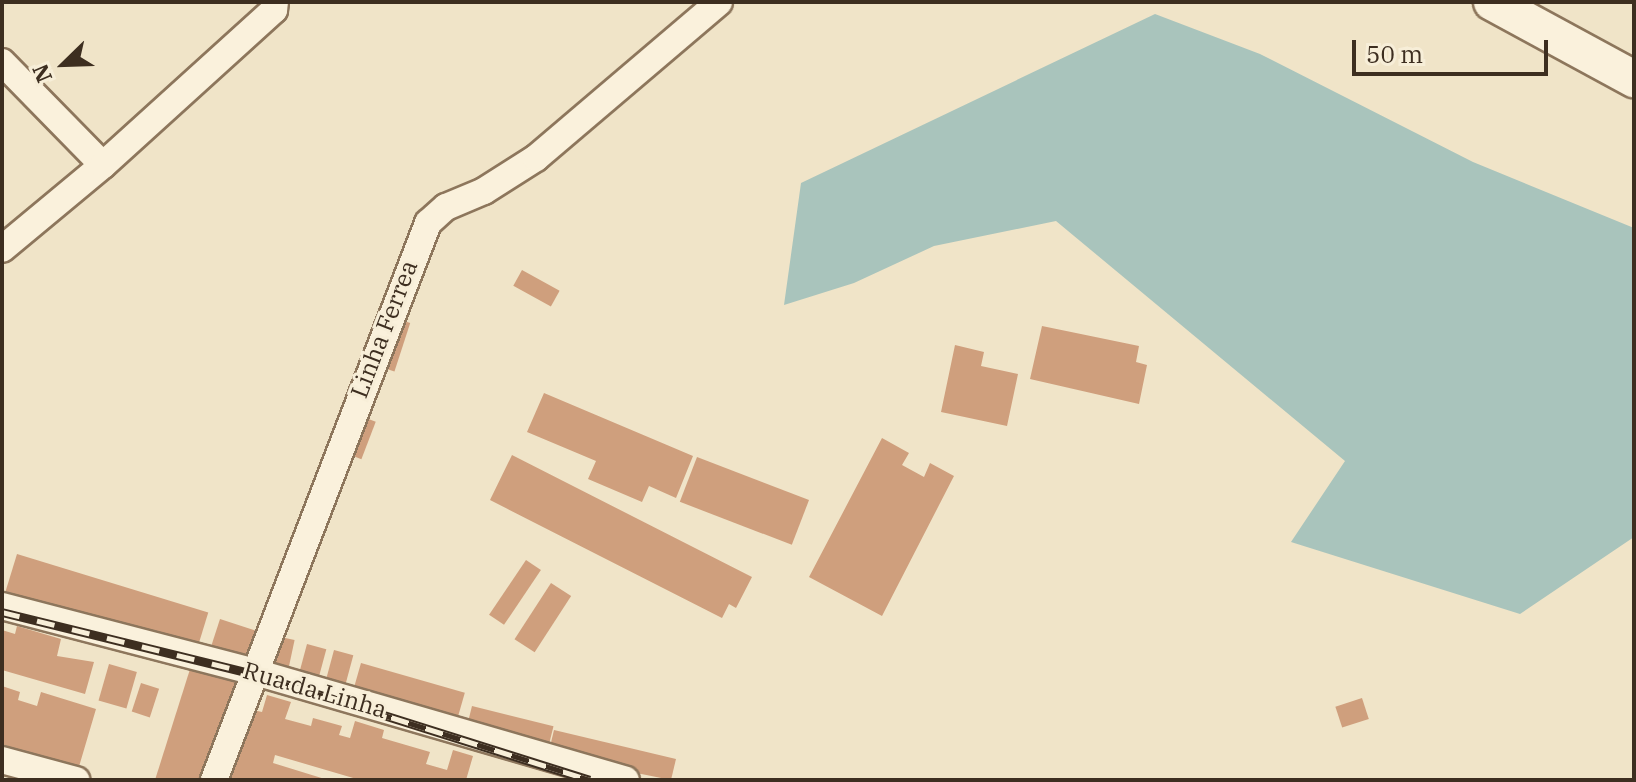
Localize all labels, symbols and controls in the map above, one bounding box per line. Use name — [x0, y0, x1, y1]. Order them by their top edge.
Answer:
north arrow — [24, 24, 104, 104]
scale bar — [1356, 24, 1552, 74]
text: 50 m — [1366, 38, 1423, 70]
text: N — [25, 60, 58, 87]
street label: Linha Ferrea — [345, 256, 423, 402]
street label: Rua da Linha — [240, 656, 390, 724]

